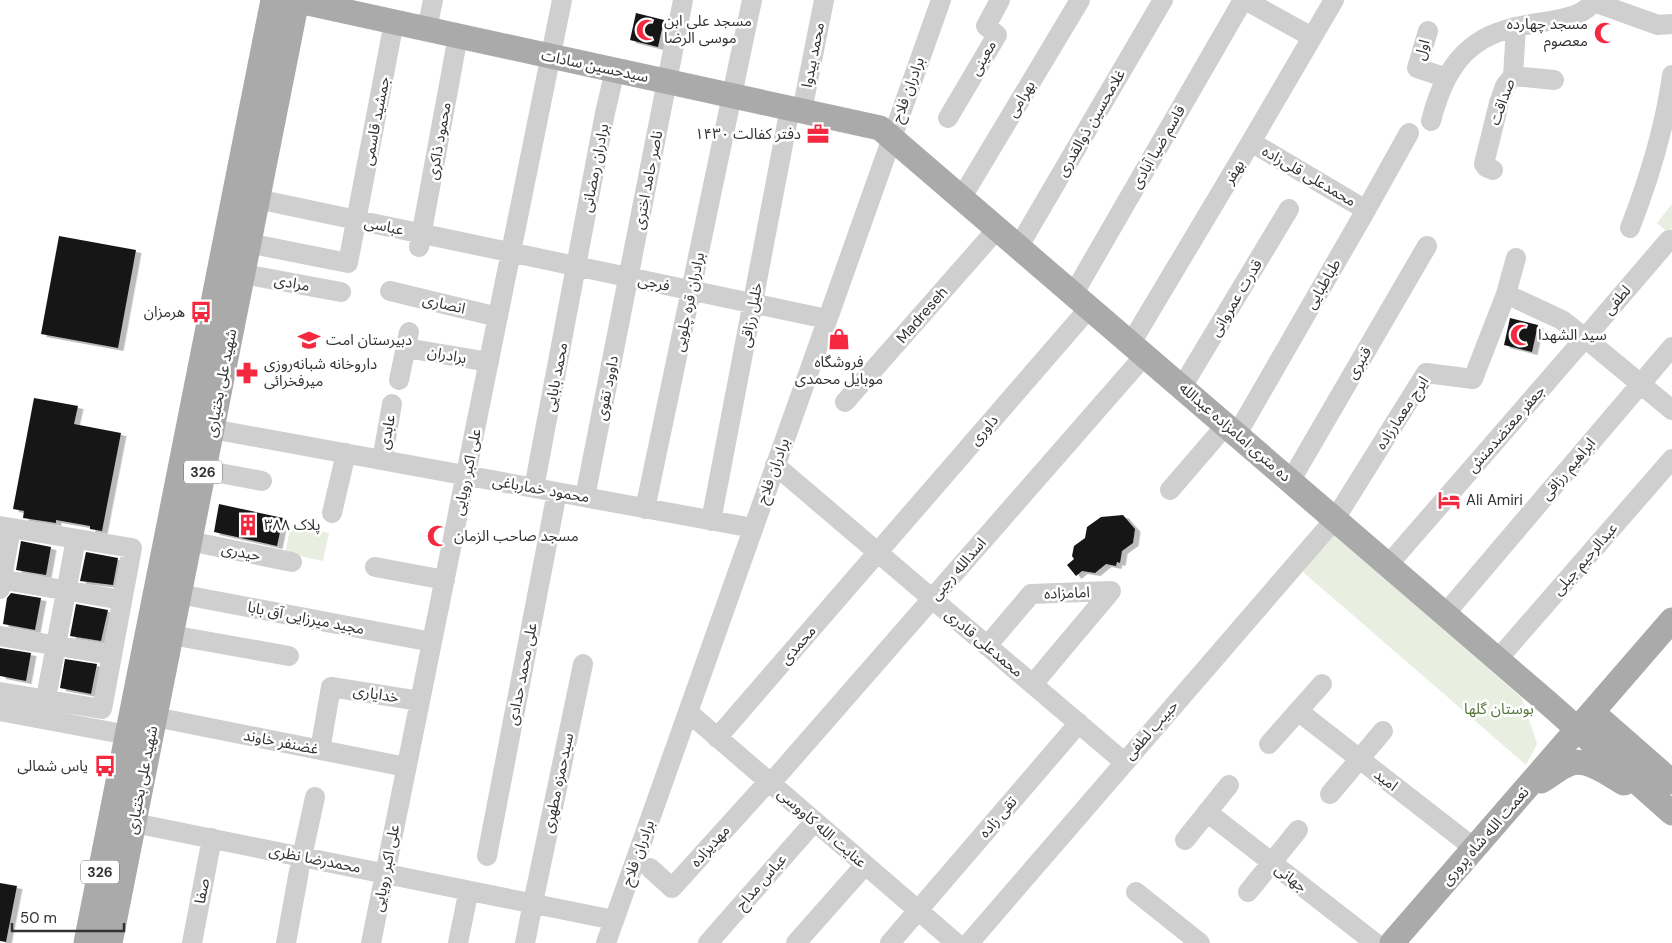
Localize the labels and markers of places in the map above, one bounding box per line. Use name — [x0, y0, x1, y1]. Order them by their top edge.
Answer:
place label: مسجد علی ابن موسی الرضا — [664, 11, 752, 48]
place label: مسجد چهارده معصوم — [1507, 14, 1588, 52]
mosque icon: مسجد علی ابن موسی الرضا — [634, 17, 660, 43]
mosque icon: مسجد چهارده معصوم — [1592, 20, 1618, 46]
office icon: دفتر کفالت ۱۴۳۰ — [805, 121, 831, 147]
place label: دفتر کفالت ۱۴۳۰ — [695, 124, 801, 144]
bus stop icon: هرمزان — [188, 299, 214, 325]
place label: هرمزان — [144, 302, 185, 322]
mosque icon: سید الشهدا — [1508, 322, 1534, 348]
place label: سید الشهدا — [1538, 325, 1607, 345]
shop icon: فروشگاه موبایل محمدی — [826, 326, 852, 352]
school or university icon: دبیرستان امت — [296, 327, 322, 353]
place label: دبیرستان امت — [326, 330, 412, 350]
place label: فروشگاه موبایل محمدی — [795, 352, 883, 389]
place label: داروخانه شبانه‌روزی میرفخرائی — [264, 354, 377, 391]
pharmacy icon: داروخانه شبانه‌روزی میرفخرائی — [234, 360, 260, 386]
hotel icon: Ali Amiri — [1436, 487, 1462, 513]
place label: Ali Amiri — [1466, 490, 1523, 510]
building icon: پلاک ۳۸۸ — [235, 512, 261, 538]
place label: پلاک ۳۸۸ — [264, 515, 320, 535]
mosque icon: مسجد صاحب الزمان — [425, 523, 451, 549]
place label: مسجد صاحب الزمان — [454, 526, 579, 546]
bus stop icon: یاس شمالی — [92, 753, 118, 779]
place label: یاس شمالی — [17, 756, 88, 776]

